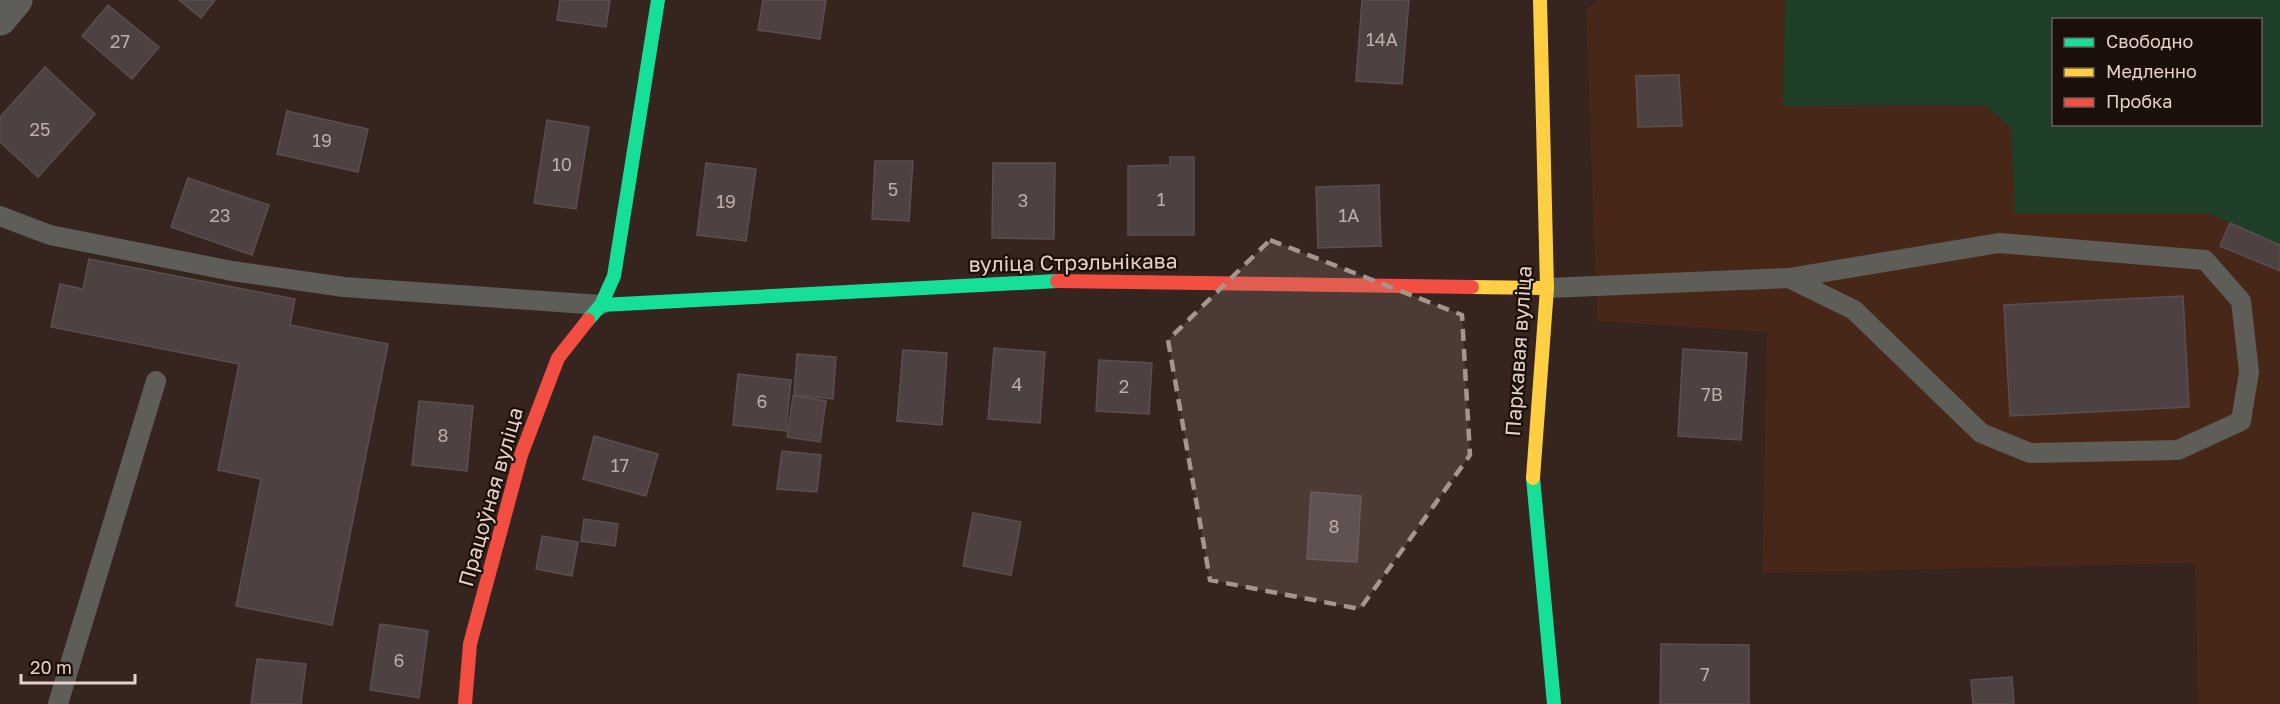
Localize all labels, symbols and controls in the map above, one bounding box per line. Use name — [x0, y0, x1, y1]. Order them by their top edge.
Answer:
legend — [2052, 18, 2262, 126]
house number: 14А — [1366, 28, 1398, 50]
house number: 27 — [110, 30, 130, 52]
text: Свободно — [2106, 30, 2193, 52]
text: Медленно — [2106, 60, 2197, 82]
text: Пробка — [2106, 90, 2172, 112]
house number: 25 — [30, 118, 50, 140]
house number: 19 — [312, 129, 332, 151]
house number: 10 — [552, 153, 572, 175]
house number: 5 — [888, 178, 898, 200]
house number: 1 — [1157, 188, 1166, 210]
house number: 3 — [1018, 189, 1028, 211]
house number: 19 — [716, 190, 736, 212]
house number: 23 — [210, 204, 230, 226]
house number: 1А — [1339, 204, 1359, 226]
street label: вуліца Стрэльнікава — [968, 247, 1178, 277]
street label: Паркавая вуліца — [1499, 265, 1537, 437]
house number: 4 — [1012, 373, 1023, 395]
house number: 2 — [1119, 375, 1129, 397]
house number: 7В — [1701, 383, 1723, 405]
house number: 6 — [757, 390, 767, 412]
street label: Працоўная вуліца — [452, 404, 528, 589]
house number: 8 — [438, 424, 448, 446]
house number: 17 — [611, 454, 629, 476]
house number: 8 — [1329, 515, 1339, 537]
scale bar — [21, 647, 135, 685]
house number: 6 — [394, 649, 404, 671]
text: 20 m — [30, 656, 72, 678]
house number: 7 — [1700, 663, 1710, 685]

